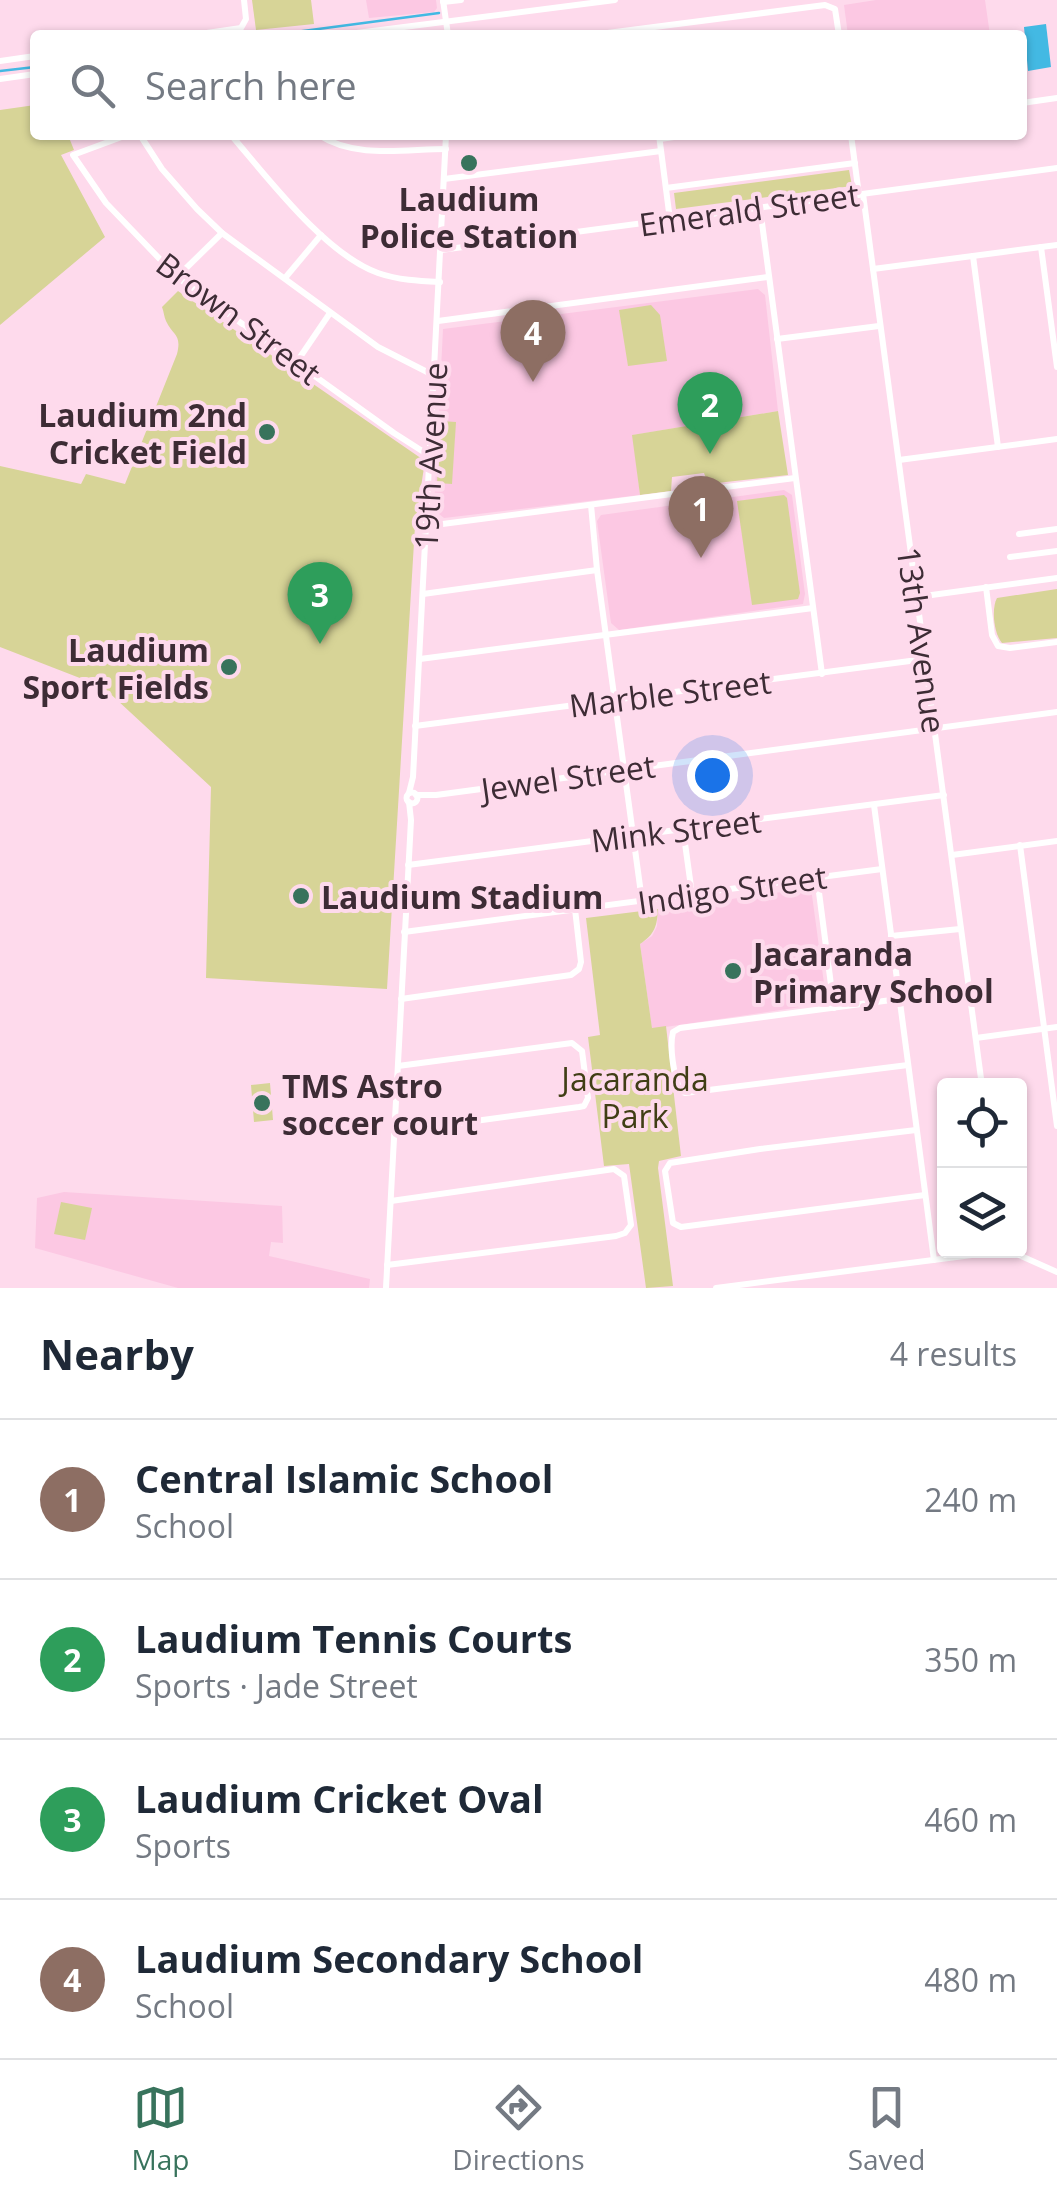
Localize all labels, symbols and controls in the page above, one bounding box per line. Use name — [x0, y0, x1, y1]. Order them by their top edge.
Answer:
search box — [30, 30, 1027, 140]
icon: search — [65, 58, 120, 113]
text: Search here — [145, 59, 357, 111]
marker: Laudium Police Station — [458, 152, 480, 174]
street label: Emerald Street — [636, 172, 862, 246]
place label: Laudium Police Station — [360, 177, 578, 257]
street label: Brown Street — [148, 242, 330, 394]
pin: 4 — [500, 300, 566, 382]
street label: 19th Avenue — [404, 361, 456, 551]
pin: 2 — [678, 372, 742, 454]
place label: Laudium 2nd Cricket Field — [38, 393, 247, 473]
marker: Laudium 2nd Cricket Field — [256, 421, 278, 443]
pin: 1 — [668, 476, 734, 558]
street label: 13th Avenue — [888, 544, 956, 736]
pin: 3 — [288, 562, 352, 644]
place label: Laudium Sport Fields — [22, 628, 209, 708]
marker: Laudium Sport Fields — [218, 656, 240, 678]
street label: Marble Street — [567, 659, 773, 727]
street label: Jewel Street — [475, 744, 658, 811]
your location — [687, 750, 738, 801]
street label: Mink Street — [589, 798, 763, 862]
street label: Indigo Street — [635, 854, 829, 924]
place label: Laudium Stadium — [321, 875, 604, 918]
marker: Laudium Stadium — [290, 885, 312, 907]
place label: Jacaranda Primary School — [750, 932, 994, 1012]
marker: Jacaranda Primary School — [722, 960, 744, 982]
park label: Jacaranda Park — [558, 1057, 709, 1137]
place label: TMS Astro soccer court — [282, 1064, 478, 1144]
map controls — [937, 1078, 1027, 1258]
button: locate — [937, 1078, 1027, 1168]
marker: TMS Astro soccer court — [251, 1092, 273, 1114]
button: layers — [937, 1168, 1027, 1258]
text: Nearby — [40, 1325, 194, 1382]
text: 4 results — [890, 1332, 1017, 1375]
text: Central Islamic School — [135, 1452, 553, 1504]
text: 1 — [63, 1478, 82, 1521]
text: 240 m — [924, 1478, 1017, 1521]
text: School — [135, 1504, 234, 1547]
text: Laudium Tennis Courts — [135, 1612, 572, 1664]
text: 2 — [63, 1638, 82, 1681]
text: 350 m — [924, 1638, 1017, 1681]
text: Sports · Jade Street — [135, 1664, 418, 1707]
text: Laudium Cricket Oval — [135, 1772, 544, 1824]
text: 3 — [63, 1798, 82, 1841]
text: 460 m — [924, 1798, 1017, 1841]
text: Sports — [135, 1824, 231, 1867]
text: Laudium Secondary School — [135, 1932, 643, 1984]
text: 4 — [63, 1958, 82, 2001]
text: 480 m — [924, 1958, 1017, 2001]
text: School — [135, 1984, 234, 2027]
tab: Map — [131, 2080, 189, 2178]
tab: Directions — [452, 2080, 585, 2178]
tab: Saved — [848, 2080, 925, 2178]

